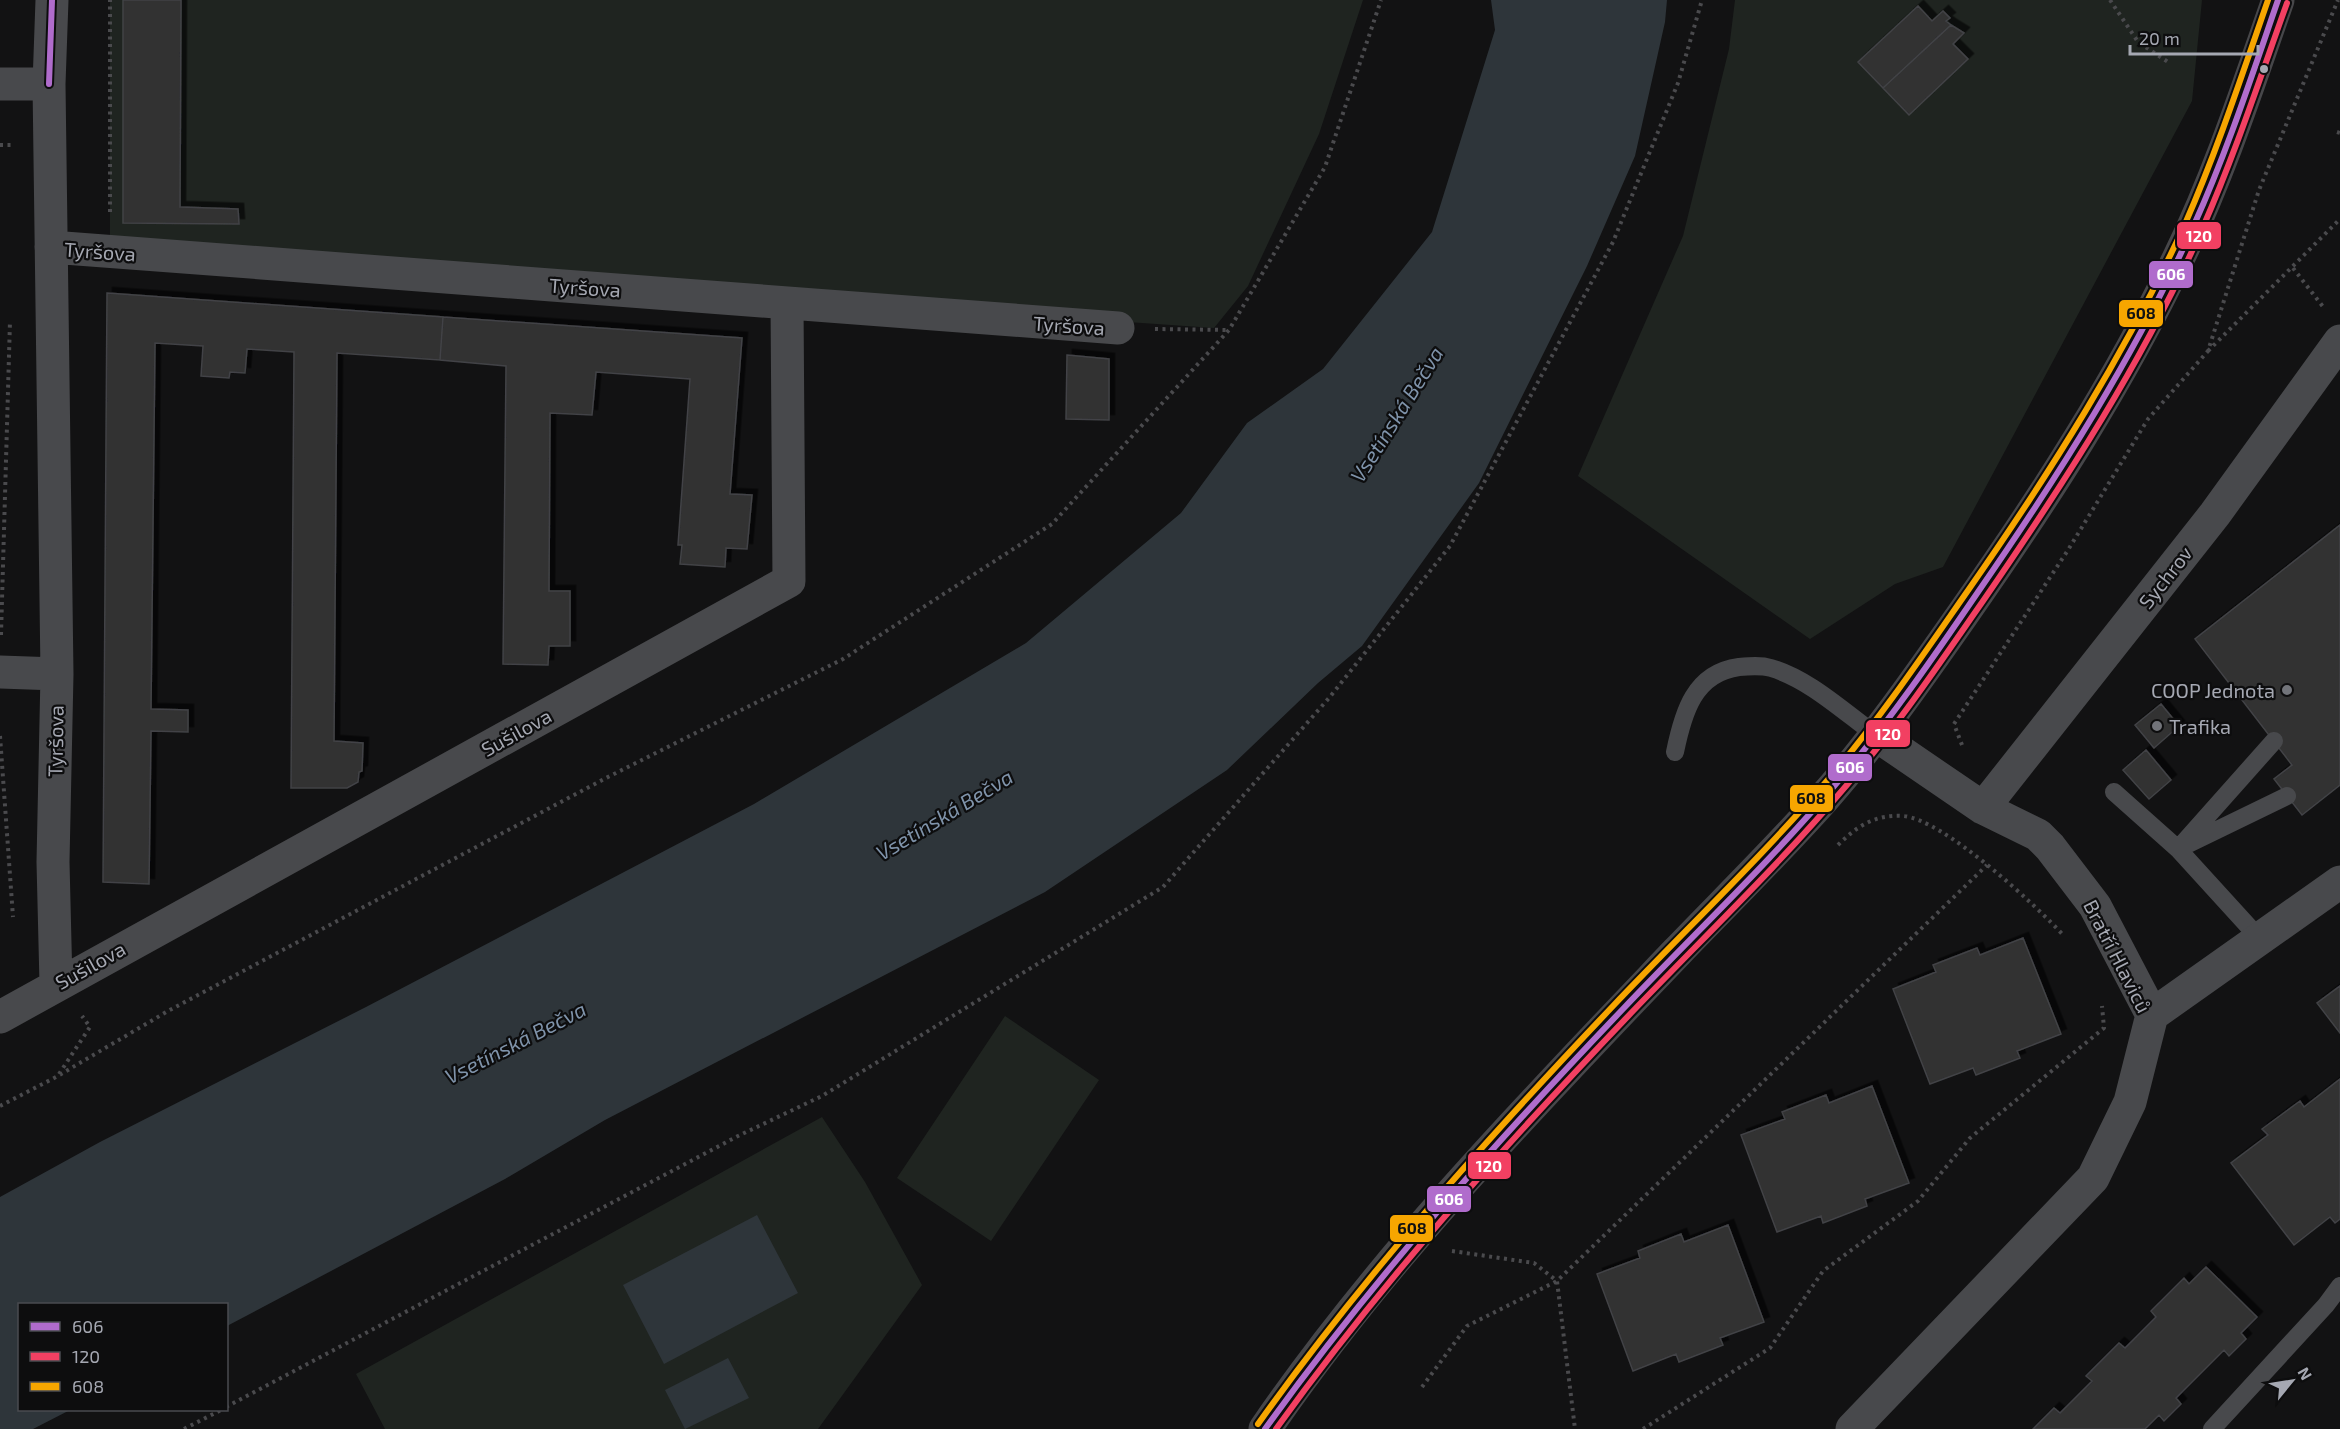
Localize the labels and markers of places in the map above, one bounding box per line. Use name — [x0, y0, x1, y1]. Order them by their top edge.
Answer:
unlabelled marker — [2258, 63, 2270, 75]
place label: COOP Jednota — [2151, 678, 2275, 702]
marker: COOP Jednota — [2280, 683, 2294, 697]
place label: Trafika — [2169, 714, 2231, 738]
marker: Trafika — [2150, 719, 2164, 733]

